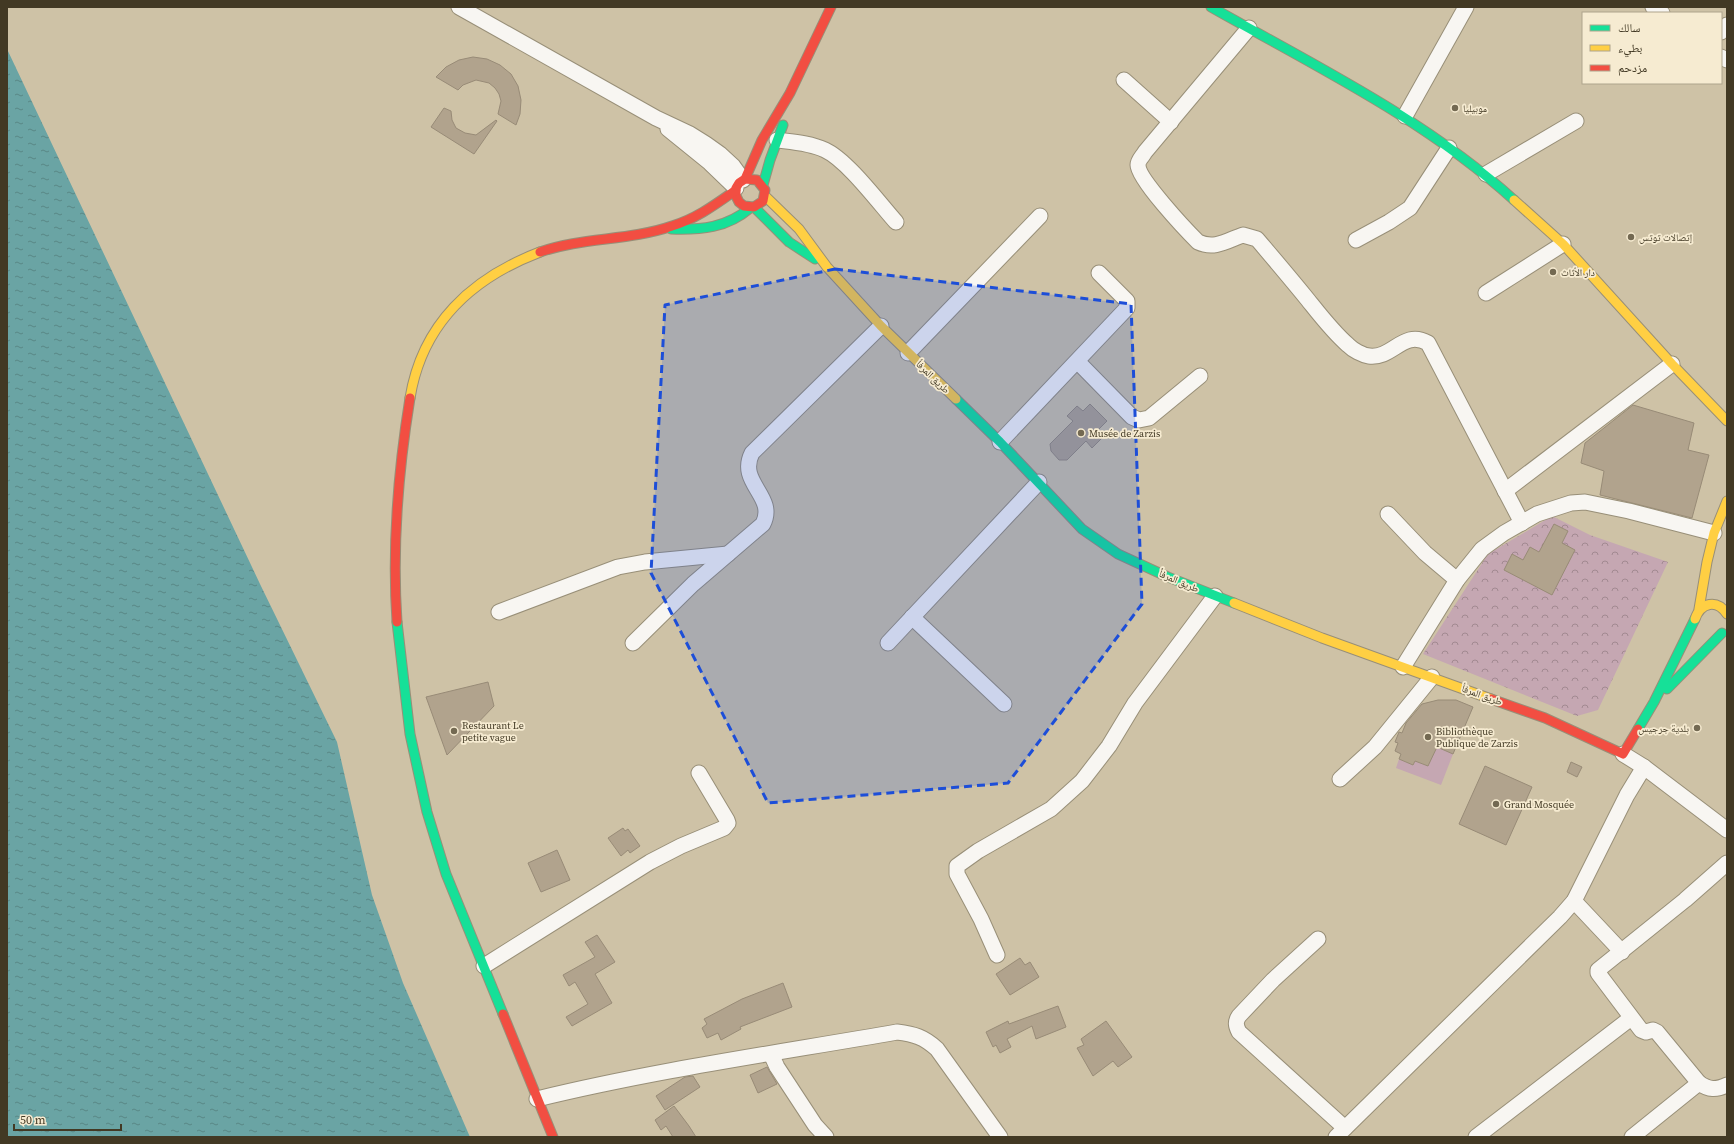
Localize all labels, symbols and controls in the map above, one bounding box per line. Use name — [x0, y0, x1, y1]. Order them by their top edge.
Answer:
legend — [1582, 12, 1722, 84]
text: سالك — [1618, 20, 1640, 36]
text: بطيء — [1618, 40, 1642, 58]
text: مزدحم — [1618, 60, 1647, 76]
place label: موبيليا — [1463, 102, 1488, 115]
marker: موبيليا — [1450, 103, 1460, 113]
place label: إتصالات توتس — [1639, 231, 1692, 244]
marker: إتصالات توتس — [1626, 232, 1636, 242]
place label: دار الأثاث — [1561, 266, 1595, 279]
marker: دار الأثاث — [1548, 267, 1558, 277]
street label: طريق المرفأ — [913, 357, 953, 397]
place label: Musée de Zarzis — [1089, 427, 1160, 440]
marker: Musée de Zarzis — [1076, 428, 1086, 438]
street label: طريق المرفأ — [1157, 567, 1201, 595]
street label: طريق المرفأ — [1459, 681, 1504, 708]
place label: Restaurant Le petite vague — [462, 719, 524, 744]
place label: بلدية جرجيس — [1638, 722, 1689, 735]
marker: بلدية جرجيس — [1692, 723, 1702, 733]
place label: Bibliothèque Publique de Zarzis — [1436, 725, 1518, 750]
marker: Restaurant Le petite vague — [449, 726, 459, 736]
marker: Bibliothèque Publique de Zarzis — [1423, 732, 1433, 742]
place label: Grand Mosquée — [1504, 798, 1574, 811]
marker: Grand Mosquée — [1491, 799, 1501, 809]
scale bar — [14, 1106, 121, 1132]
text: 50 m — [20, 1112, 46, 1128]

